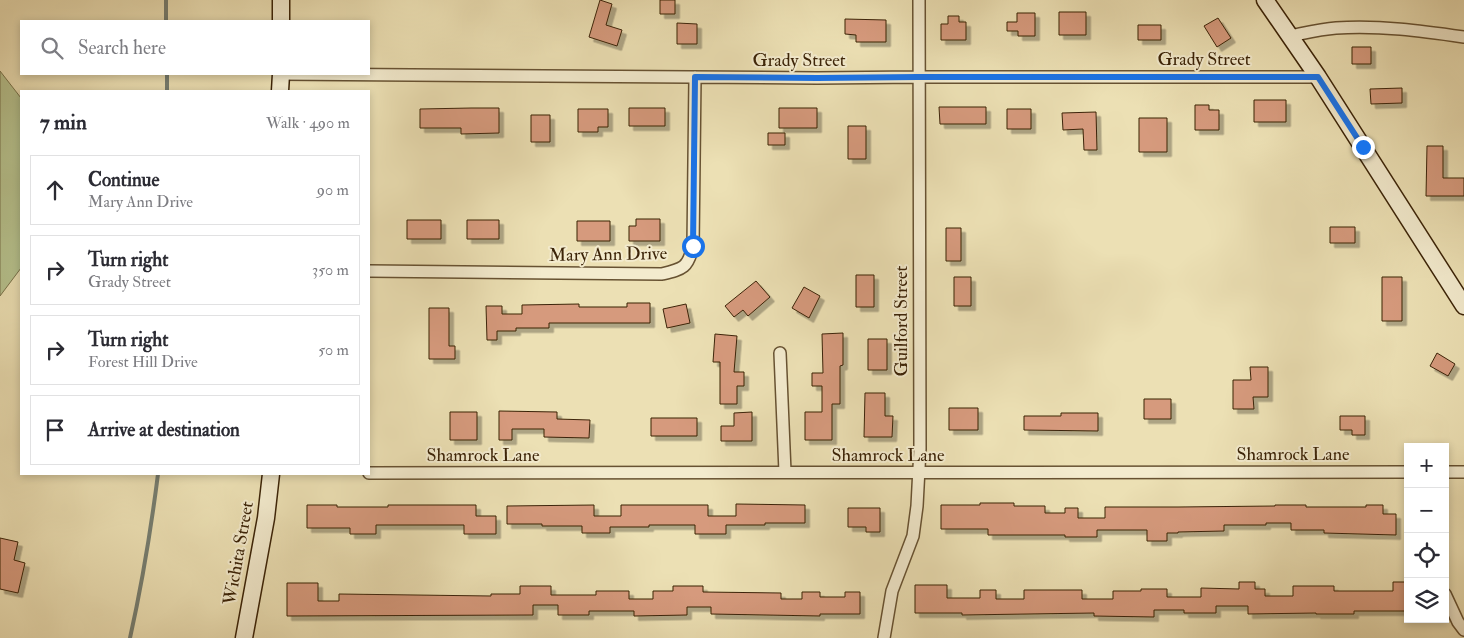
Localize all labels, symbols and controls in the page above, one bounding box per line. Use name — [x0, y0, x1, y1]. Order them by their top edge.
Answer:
search box — [20, 20, 370, 75]
icon: search — [38, 34, 66, 62]
text: Search here — [78, 36, 166, 60]
street label: Grady Street — [1157, 48, 1251, 71]
street label: Grady Street — [752, 49, 846, 72]
text: 7 min — [40, 109, 87, 136]
text: Walk · 490 m — [266, 113, 350, 133]
route end — [1352, 136, 1375, 159]
text: Continue — [88, 168, 159, 192]
icon: ahead — [41, 176, 69, 204]
text: 90 m — [317, 180, 349, 200]
text: Mary Ann Drive — [88, 192, 193, 212]
route start — [682, 235, 705, 258]
street label: Mary Ann Drive — [549, 242, 668, 267]
text: Turn right — [88, 248, 168, 272]
icon: right — [41, 256, 69, 284]
text: 350 m — [312, 260, 349, 280]
street label: Guilford Street — [890, 265, 913, 376]
text: Grady Street — [88, 272, 171, 292]
text: Turn right — [88, 328, 168, 352]
icon: right — [41, 336, 69, 364]
text: 50 m — [318, 340, 349, 360]
text: Forest Hill Drive — [88, 352, 198, 372]
icon: arrive — [41, 416, 69, 444]
text: Arrive at destination — [88, 418, 240, 442]
street label: Shamrock Lane — [1236, 443, 1350, 466]
map controls — [1404, 443, 1449, 623]
button: + — [1404, 443, 1449, 488]
street label: Shamrock Lane — [426, 444, 540, 467]
street label: Shamrock Lane — [831, 444, 945, 467]
button: − — [1404, 488, 1449, 533]
street label: Wichita Street — [218, 499, 259, 608]
button: locate — [1404, 533, 1449, 578]
button: layers — [1404, 578, 1449, 623]

